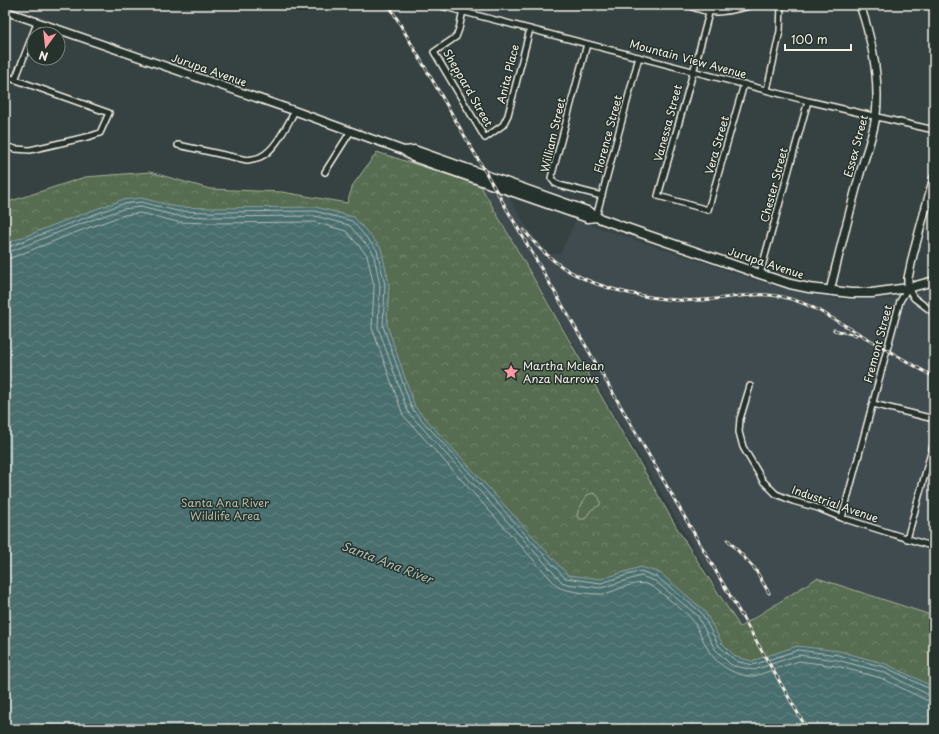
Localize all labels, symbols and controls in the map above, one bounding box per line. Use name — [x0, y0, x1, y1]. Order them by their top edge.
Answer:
north arrow — [26, 26, 66, 66]
scale bar — [785, 26, 851, 52]
text: 100 m — [791, 30, 828, 48]
street label: Mountain View Avenue — [628, 35, 749, 82]
street label: Anita Place — [492, 42, 523, 105]
street label: Sheppard Street — [439, 46, 498, 130]
text: N — [37, 47, 50, 65]
street label: Jurupa Avenue — [169, 49, 250, 91]
street label: Vanessa Street — [649, 82, 686, 163]
street label: Florence Street — [589, 93, 626, 175]
street label: William Street — [536, 95, 569, 174]
street label: Vera Street — [700, 113, 733, 176]
street label: Essex Street — [839, 113, 872, 179]
street label: Chester Street — [755, 146, 792, 224]
street label: Jurupa Avenue — [726, 242, 807, 283]
street label: Fremont Street — [859, 303, 896, 385]
place label: Martha Mclean Anza Narrows — [523, 357, 604, 387]
place icon: Martha Mclean Anza Narrows — [502, 363, 520, 381]
street label: Industrial Avenue — [789, 481, 881, 526]
park label: Santa Ana River Wildlife Area — [181, 494, 269, 524]
water label: Santa Ana River — [339, 536, 437, 588]

